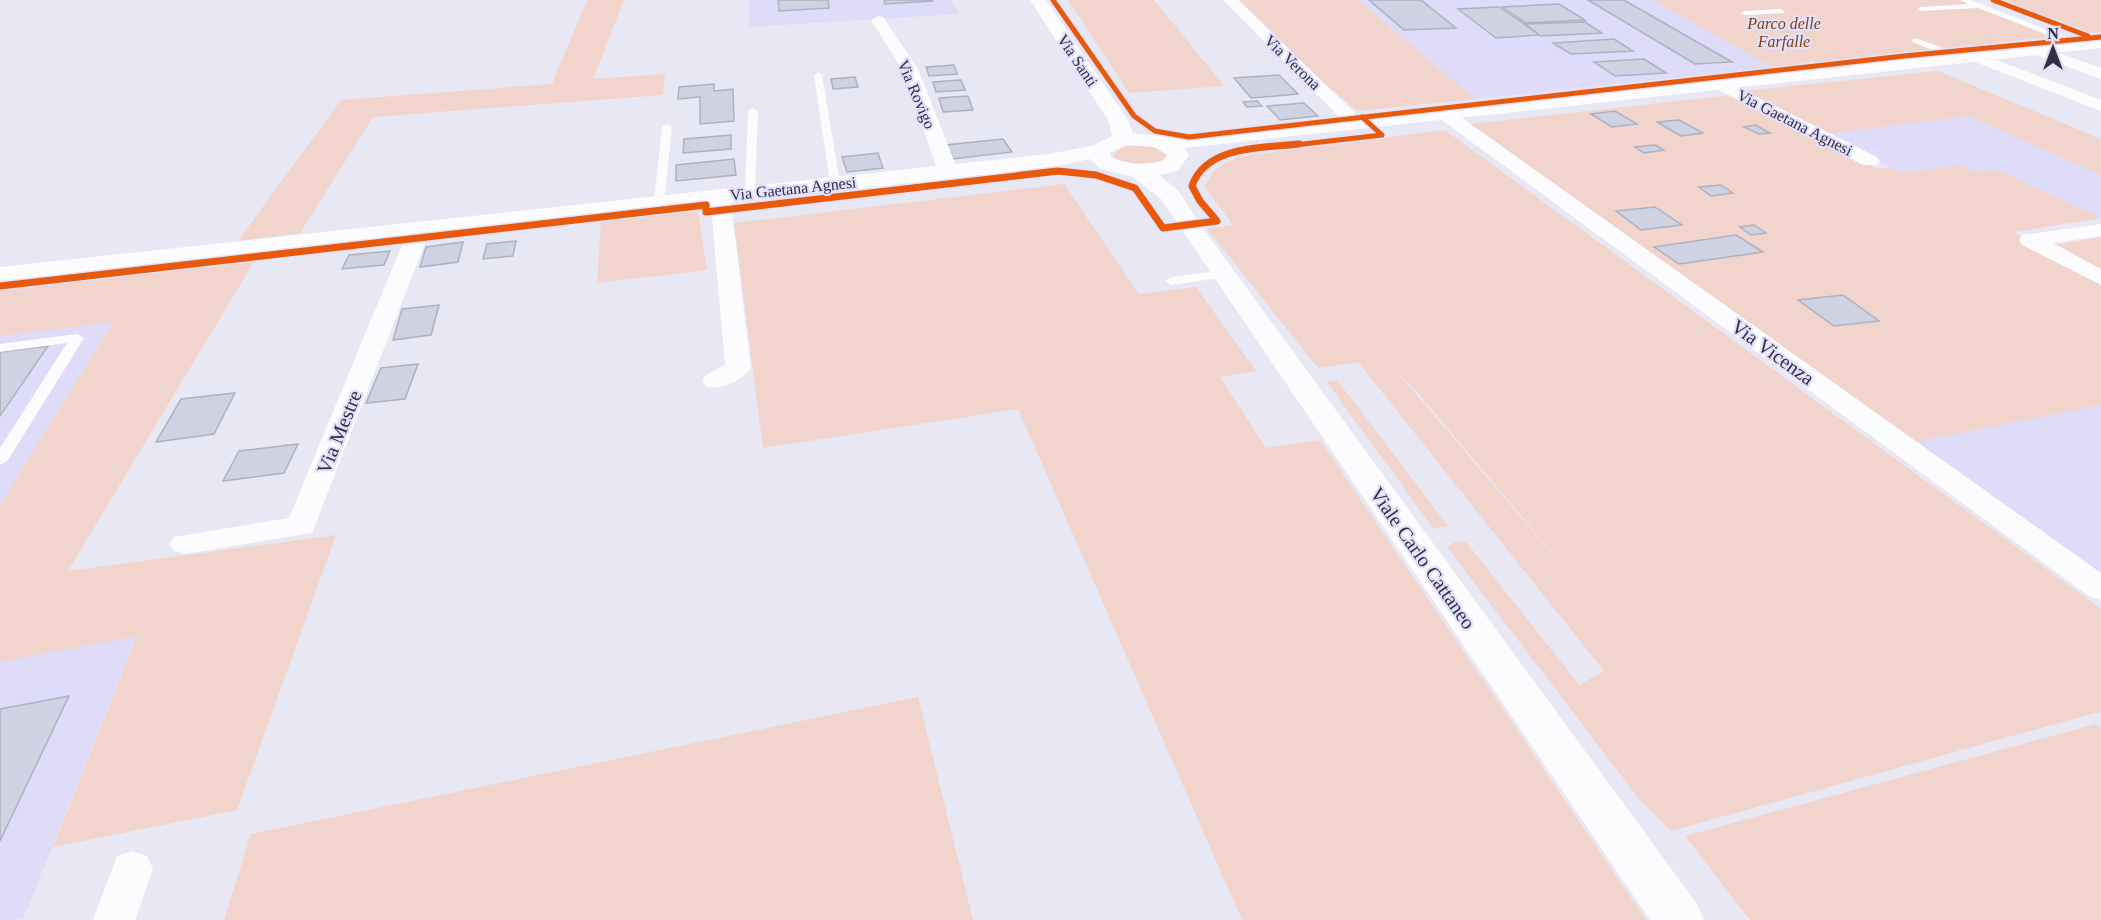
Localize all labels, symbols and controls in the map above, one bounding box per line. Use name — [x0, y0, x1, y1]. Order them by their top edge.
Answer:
park label: Parco delle Farfalle — [1746, 15, 1821, 51]
north arrow — [2023, 18, 2083, 78]
text: N — [2047, 25, 2059, 42]
street label: Via Santi — [1054, 31, 1101, 90]
street label: Via Verona — [1261, 32, 1324, 93]
street label: Via Rovigo — [893, 57, 939, 132]
street label: Via Gaetana Agnesi — [1734, 86, 1856, 160]
street label: Via Gaetana Agnesi — [729, 173, 858, 205]
street label: Via Vicenza — [1727, 315, 1819, 389]
street label: Via Mestre — [312, 387, 366, 477]
street label: Viale Carlo Cattaneo — [1366, 483, 1480, 633]

